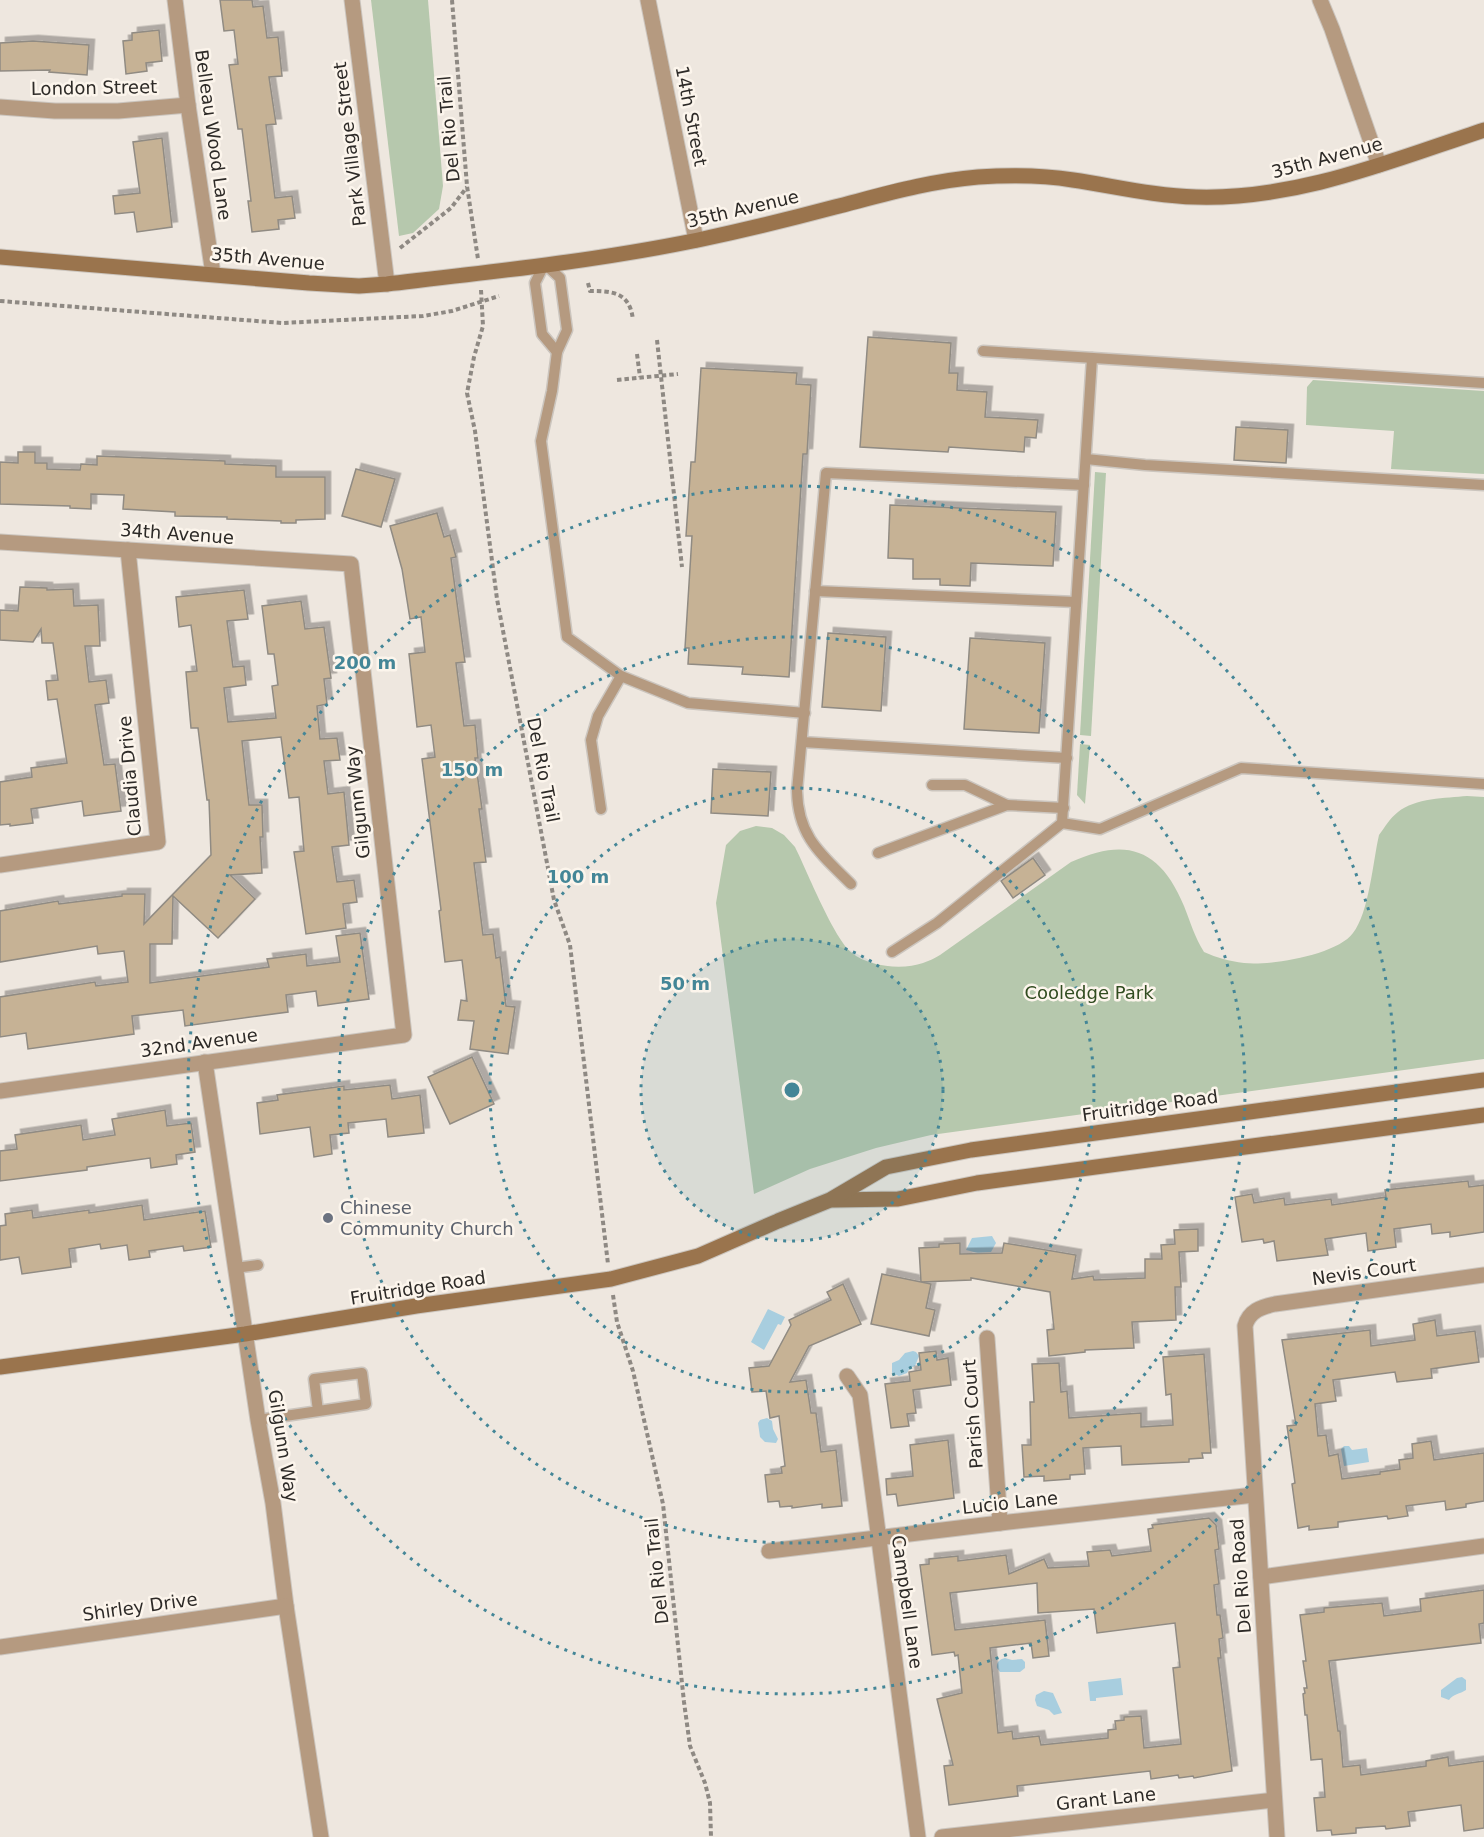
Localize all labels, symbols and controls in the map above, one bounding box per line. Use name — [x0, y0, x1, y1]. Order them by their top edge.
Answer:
street label: Belleau Wood Lane — [191, 48, 236, 222]
street label: Park Village Street — [329, 61, 370, 227]
street label: 14th Street — [671, 64, 712, 168]
street label: Del Rio Trail — [433, 75, 464, 183]
street label: London Street — [31, 76, 157, 99]
street label: 35th Avenue — [1269, 133, 1385, 182]
street label: 35th Avenue — [685, 185, 801, 232]
street label: 35th Avenue — [210, 243, 326, 274]
street label: 34th Avenue — [119, 519, 235, 548]
text: 200 m — [334, 652, 396, 673]
street label: Claudia Drive — [114, 715, 145, 837]
street label: Del Rio Trail — [523, 716, 564, 824]
street label: Gilgunn Way — [341, 744, 374, 860]
text: 150 m — [441, 759, 503, 780]
text: 100 m — [547, 866, 609, 887]
text: 50 m — [660, 973, 710, 994]
park label: Cooledge Park — [1024, 982, 1154, 1003]
street label: 32nd Avenue — [139, 1024, 259, 1061]
centre of rings — [782, 1080, 802, 1100]
street label: Fruitridge Road — [1081, 1086, 1219, 1125]
place label: Chinese Community Church — [340, 1197, 514, 1239]
marker: Chinese Community Church — [321, 1211, 335, 1225]
street label: Nevis Court — [1311, 1254, 1417, 1289]
street label: Fruitridge Road — [349, 1266, 487, 1309]
street label: Parish Court — [958, 1359, 987, 1469]
street label: Gilgunn Way — [264, 1388, 303, 1504]
street label: Lucio Lane — [961, 1487, 1059, 1518]
street label: Del Rio Trail — [640, 1517, 673, 1625]
street label: Del Rio Road — [1226, 1518, 1255, 1634]
street label: Campbell Lane — [888, 1534, 927, 1670]
street label: Shirley Drive — [81, 1588, 199, 1625]
street label: Grant Lane — [1055, 1783, 1157, 1814]

